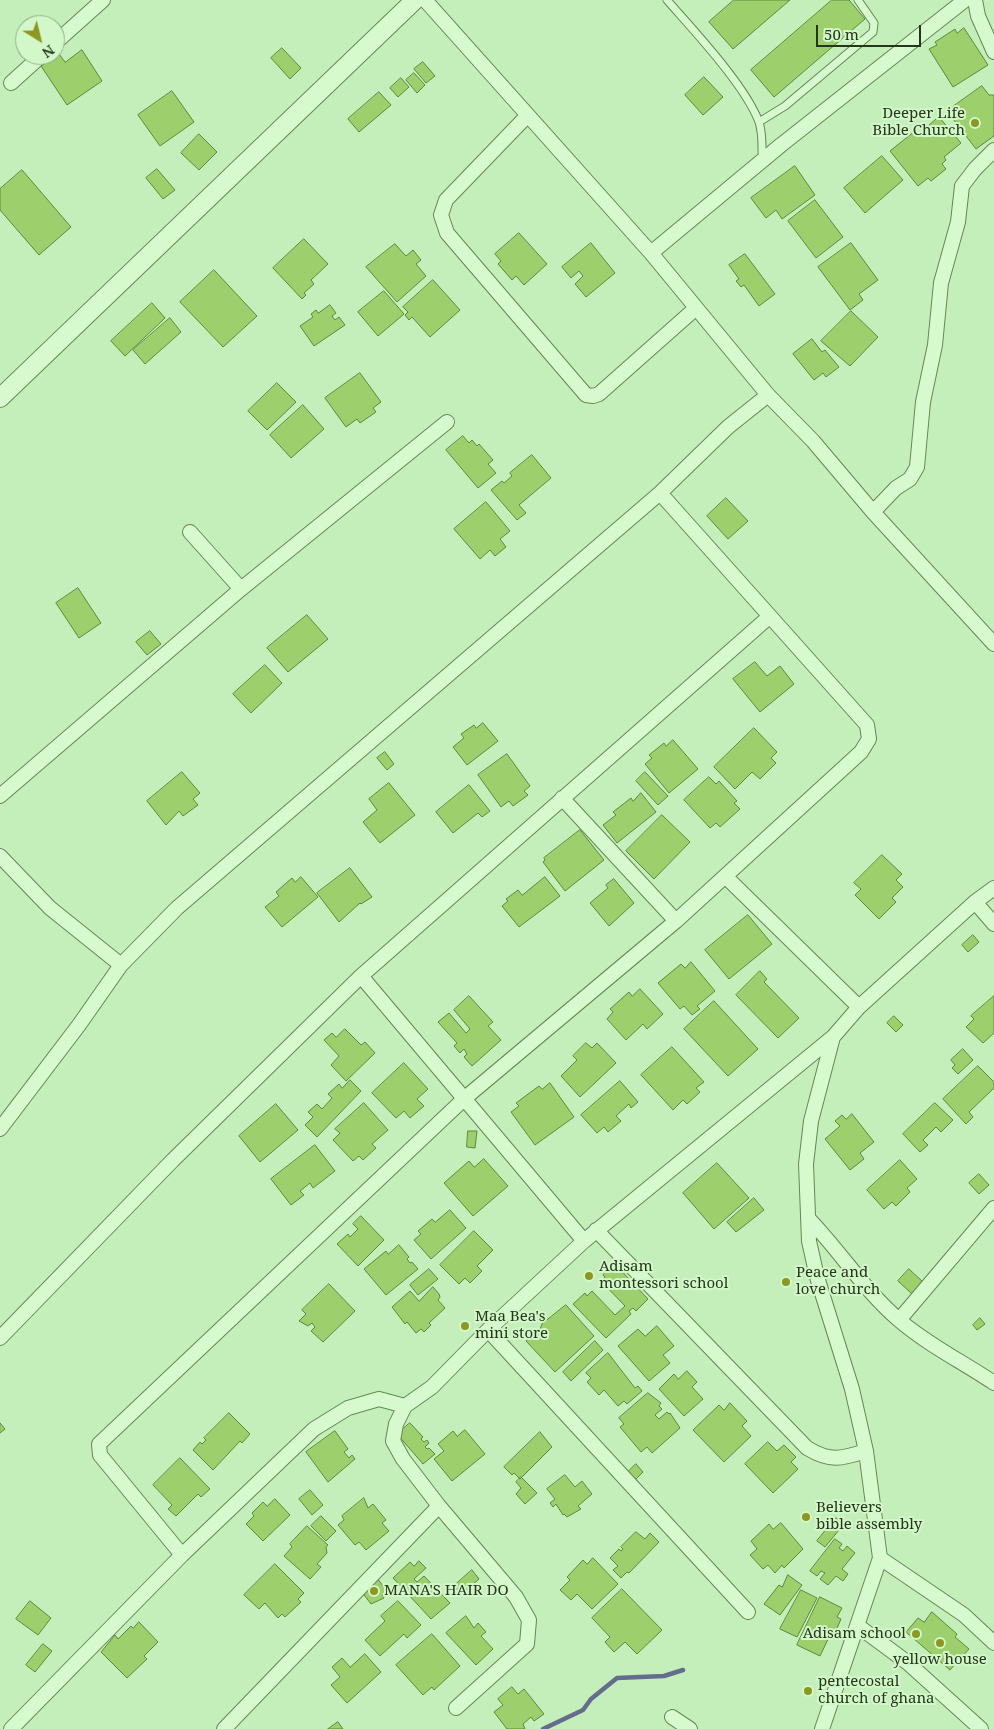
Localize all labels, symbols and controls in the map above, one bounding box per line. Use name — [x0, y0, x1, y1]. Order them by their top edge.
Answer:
north arrow — [15, 15, 65, 65]
scale bar — [819, 15, 924, 47]
text: 50 m — [824, 24, 859, 44]
text: N — [38, 41, 59, 63]
place label: Deeper Life Bible Church — [872, 105, 965, 140]
marker: Deeper Life Bible Church — [969, 117, 981, 129]
place label: Adisam montessori school — [599, 1258, 728, 1293]
place label: Peace and love church — [796, 1264, 880, 1299]
marker: Adisam montessori school — [583, 1270, 595, 1282]
marker: Peace and love church — [780, 1276, 792, 1288]
place label: Maa Bea's mini store — [475, 1308, 548, 1343]
marker: Maa Bea's mini store — [459, 1320, 471, 1332]
place label: Believers bible assembly — [816, 1499, 922, 1534]
marker: Believers bible assembly — [800, 1511, 812, 1523]
place label: MANA'S HAIR DO — [384, 1582, 509, 1600]
marker: MANA'S HAIR DO — [368, 1585, 380, 1597]
place label: Adisam school — [803, 1625, 906, 1643]
marker: Adisam school — [910, 1628, 922, 1640]
marker: yellow house — [934, 1637, 946, 1649]
place label: yellow house — [893, 1651, 987, 1669]
place label: pentecostal church of ghana — [818, 1673, 935, 1708]
marker: pentecostal church of ghana — [802, 1685, 814, 1697]

